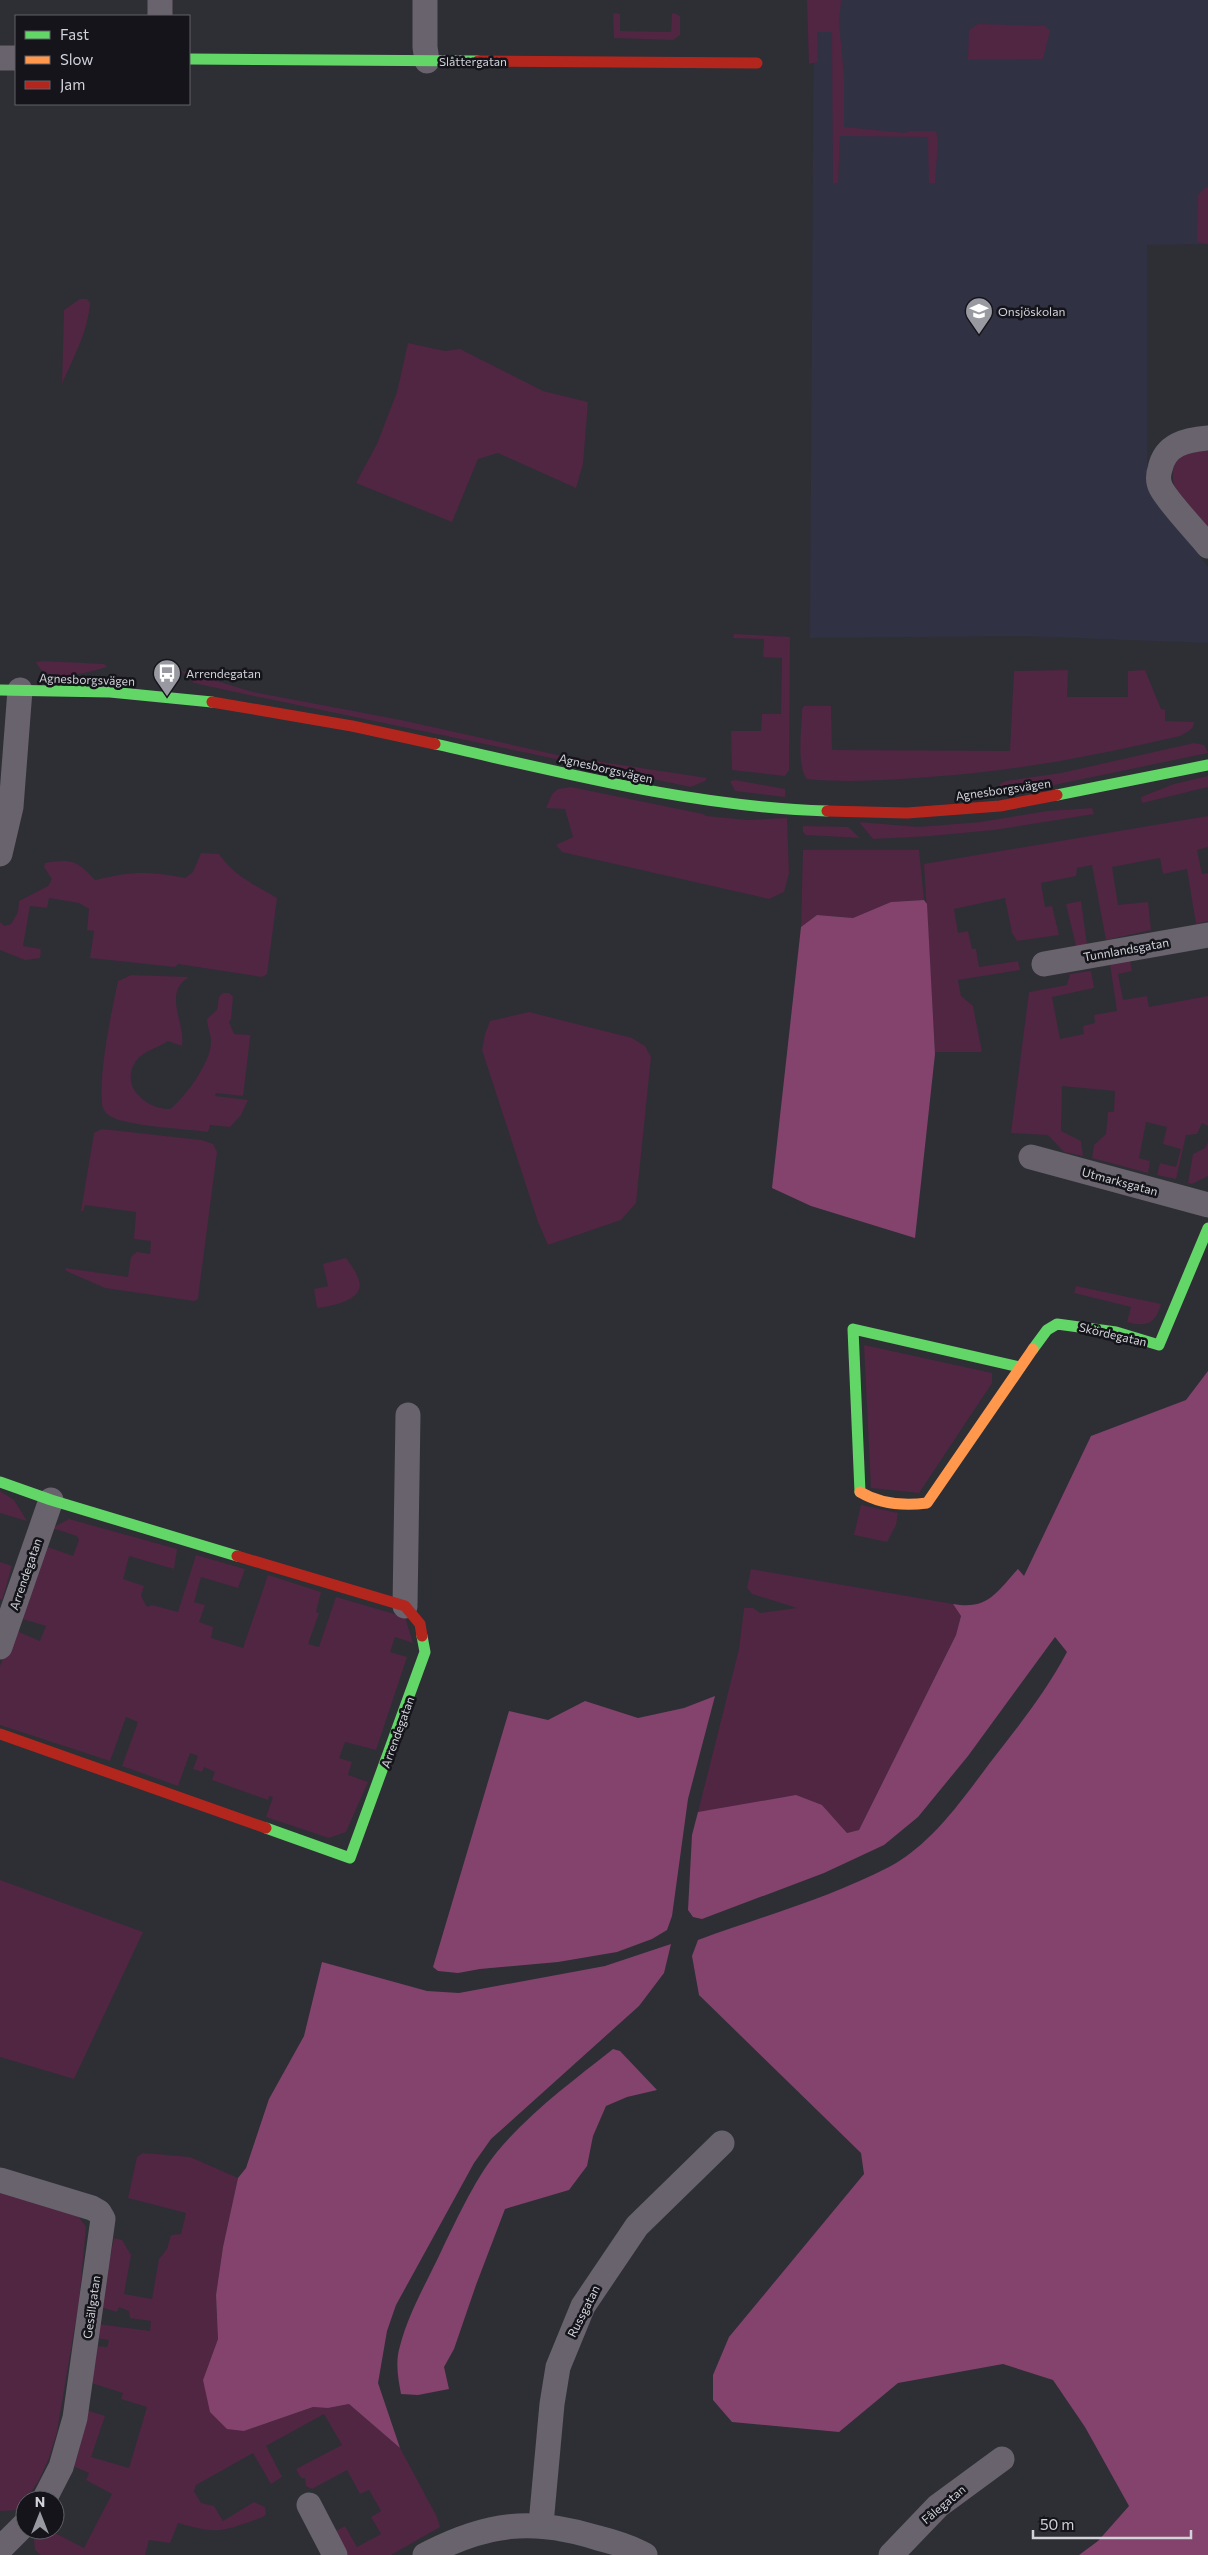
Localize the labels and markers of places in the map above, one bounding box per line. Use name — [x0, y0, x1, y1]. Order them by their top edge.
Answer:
school or university icon: Onsjöskolan — [964, 296, 994, 335]
place label: Onsjöskolan — [998, 304, 1065, 318]
bus stop icon: Arrendegatan — [152, 658, 182, 697]
place label: Arrendegatan — [186, 666, 261, 680]

